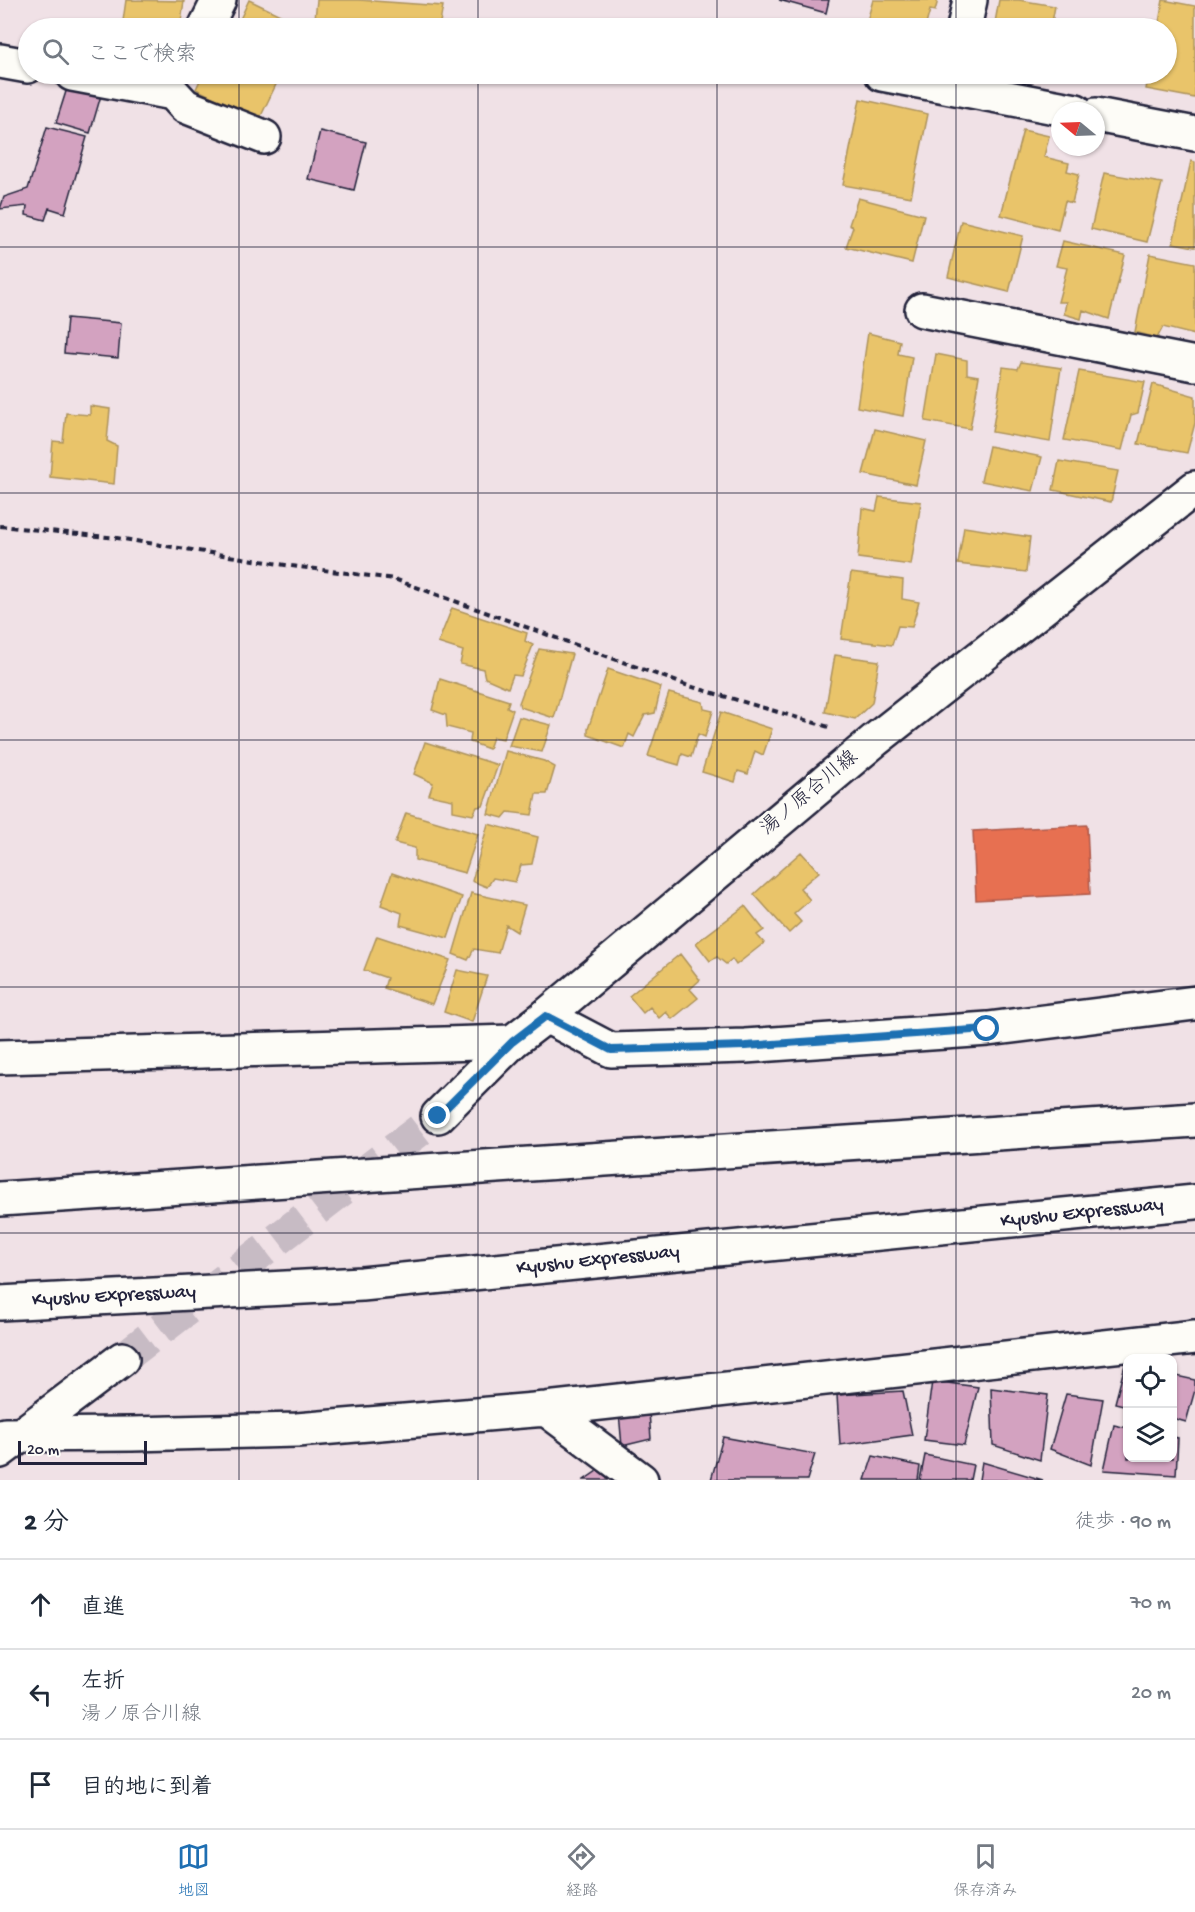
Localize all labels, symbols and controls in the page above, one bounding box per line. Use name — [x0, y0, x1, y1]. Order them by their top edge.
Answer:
search box — [18, 18, 1177, 84]
icon: search — [39, 35, 72, 68]
text: ここで検索 — [87, 43, 197, 69]
north arrow — [1051, 102, 1105, 156]
street label: 湯ノ原合川線 — [755, 745, 863, 841]
route start — [973, 1015, 999, 1041]
route end — [424, 1102, 450, 1128]
street label: Kyushu Expressway — [999, 1194, 1165, 1234]
street label: Kyushu Expressway — [515, 1241, 681, 1281]
street label: Kyushu Expressway — [32, 1281, 197, 1313]
map controls — [1123, 1354, 1177, 1462]
button: locate — [1123, 1354, 1177, 1408]
button: layers — [1123, 1408, 1177, 1462]
scale bar — [18, 1438, 147, 1466]
text: 20 m — [27, 1442, 59, 1461]
text: 2 分 — [24, 1509, 69, 1540]
text: 徒歩 · 90 m — [1075, 1512, 1171, 1535]
icon: ahead — [24, 1588, 57, 1621]
text: 70 m — [1130, 1593, 1171, 1616]
text: 直進 — [81, 1596, 125, 1622]
text: 左折 — [81, 1670, 125, 1696]
icon: left — [24, 1678, 57, 1711]
text: 20 m — [1131, 1683, 1171, 1706]
text: 湯ノ原合川線 — [81, 1704, 201, 1727]
icon: arrive — [24, 1768, 57, 1801]
text: 目的地に到着 — [81, 1776, 213, 1802]
tab: 地図 — [177, 1840, 210, 1902]
tab: 経路 — [565, 1840, 598, 1902]
tab: 保存済み — [953, 1840, 1017, 1902]

